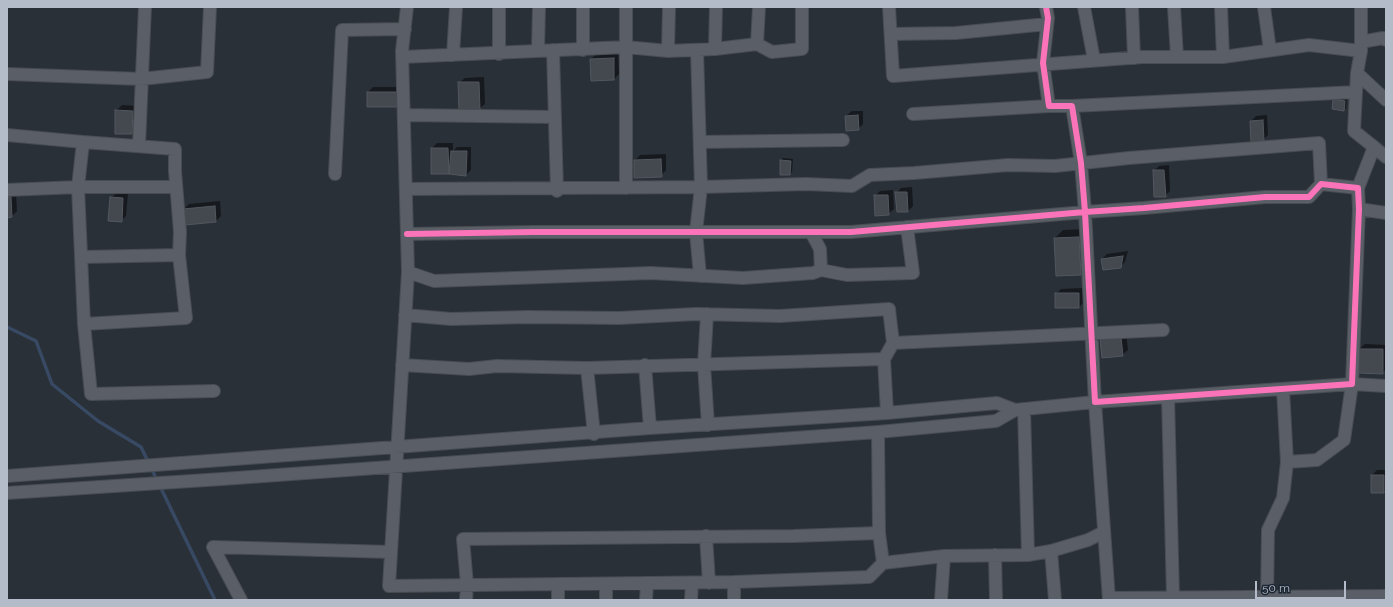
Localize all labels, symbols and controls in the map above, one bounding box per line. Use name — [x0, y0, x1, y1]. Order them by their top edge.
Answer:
scale bar — [1257, 573, 1348, 599]
text: 50 m — [1262, 581, 1290, 595]

